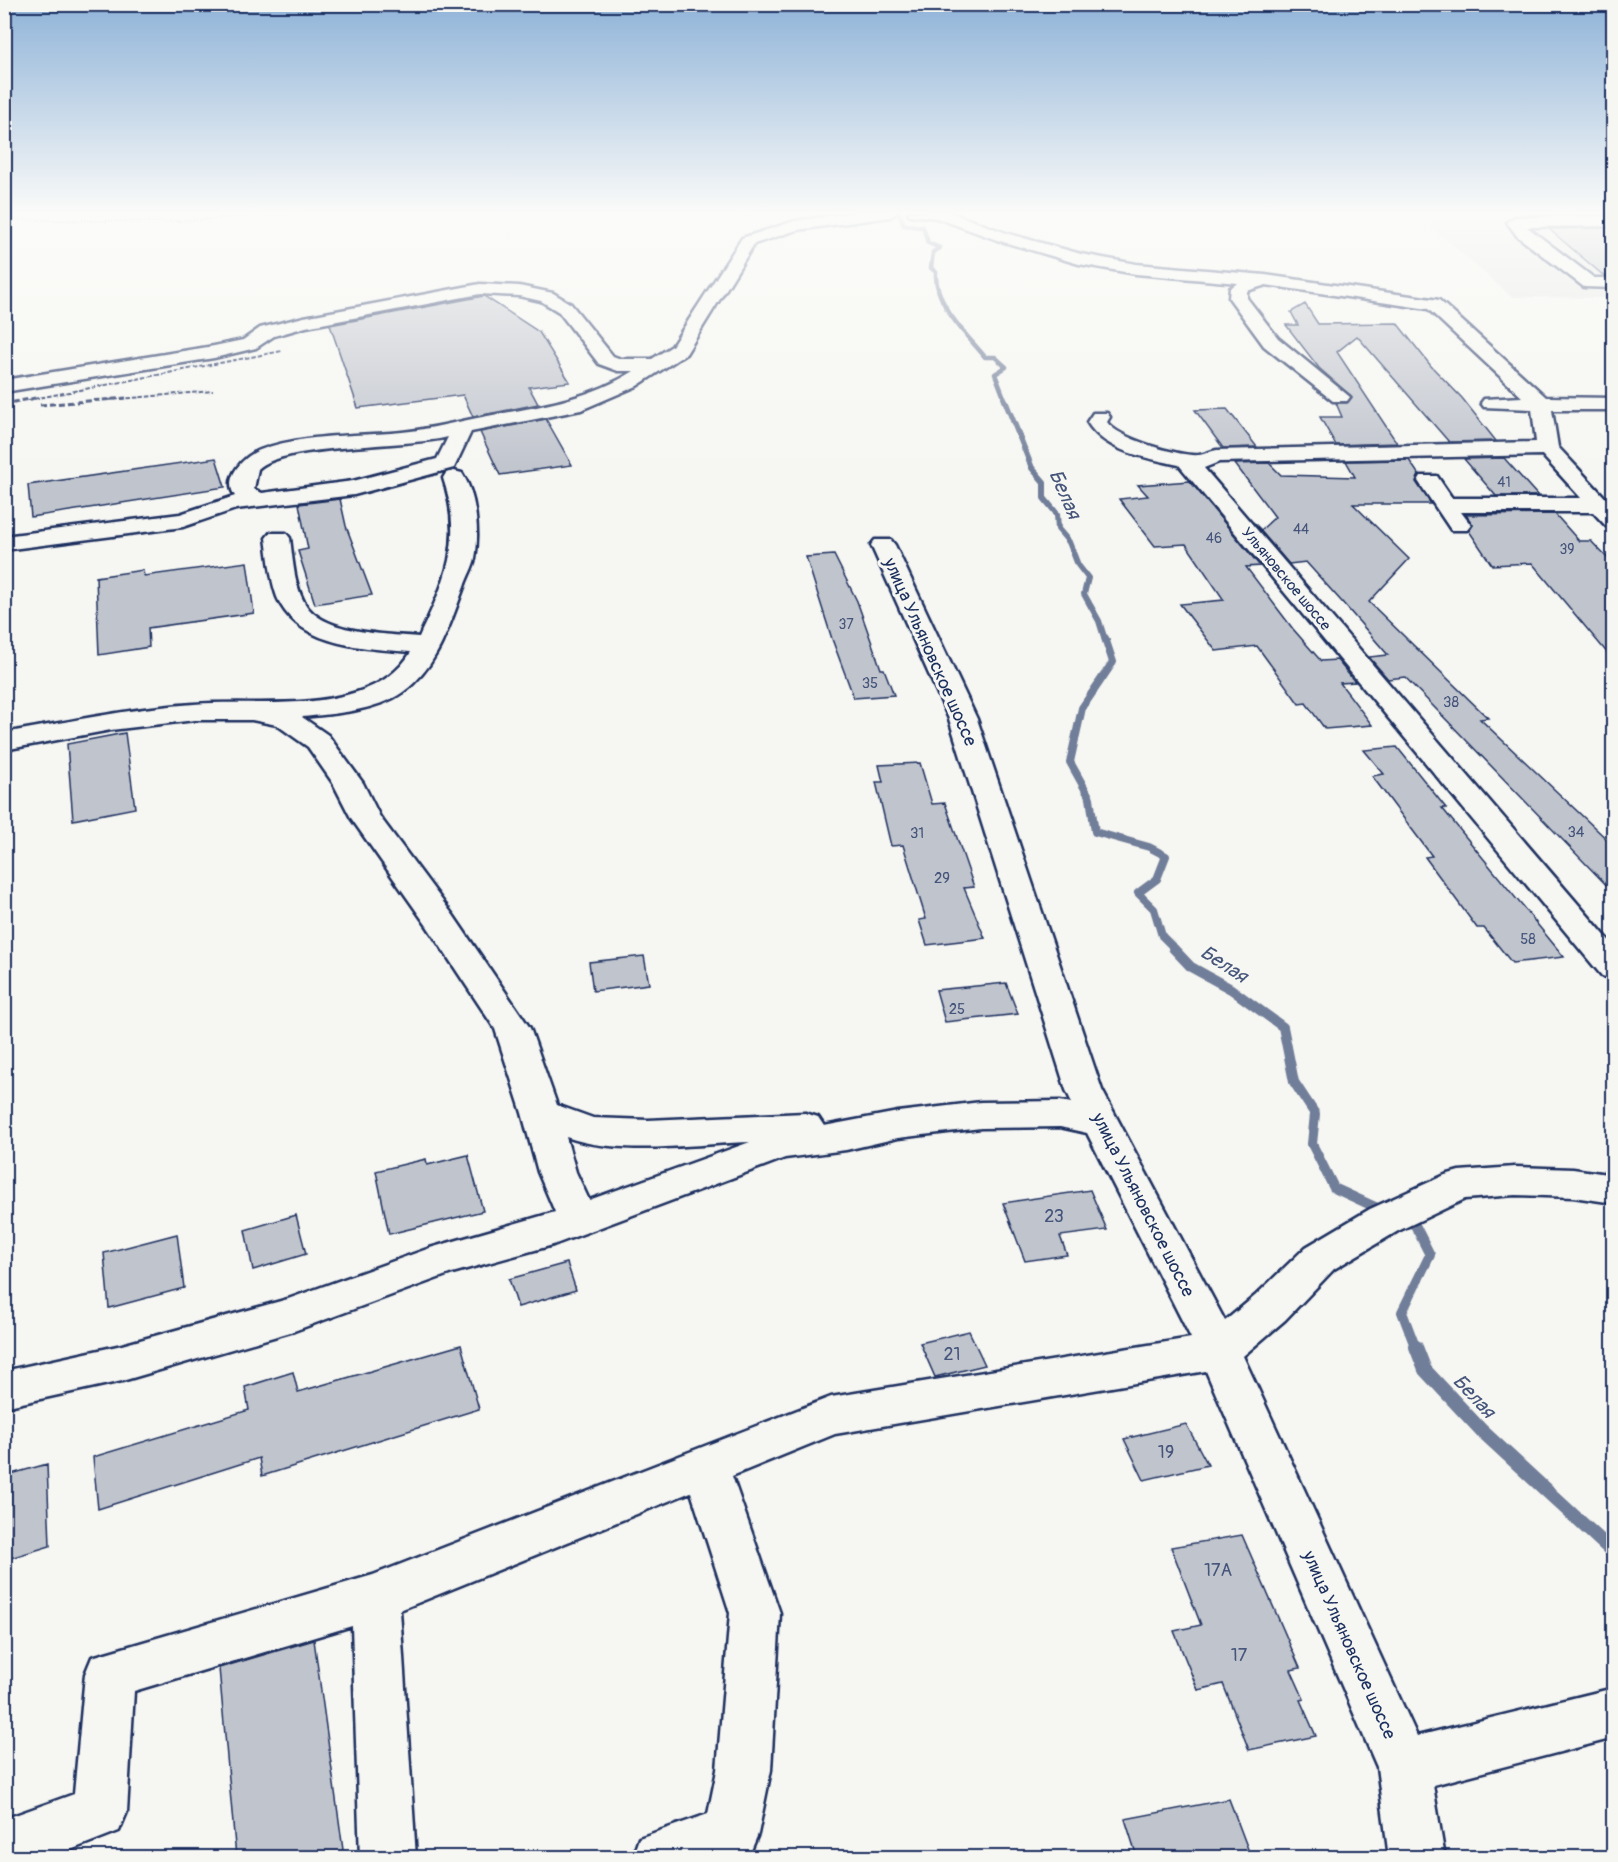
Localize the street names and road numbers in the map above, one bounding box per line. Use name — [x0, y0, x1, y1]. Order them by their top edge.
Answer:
street label: Ульяновское шоссе — [1237, 523, 1335, 635]
street label: улица Ульяновское шоссе — [878, 553, 982, 750]
street label: улица Ульяновское шоссе — [1086, 1108, 1200, 1301]
street label: улица Ульяновское шоссе — [1297, 1546, 1401, 1743]

